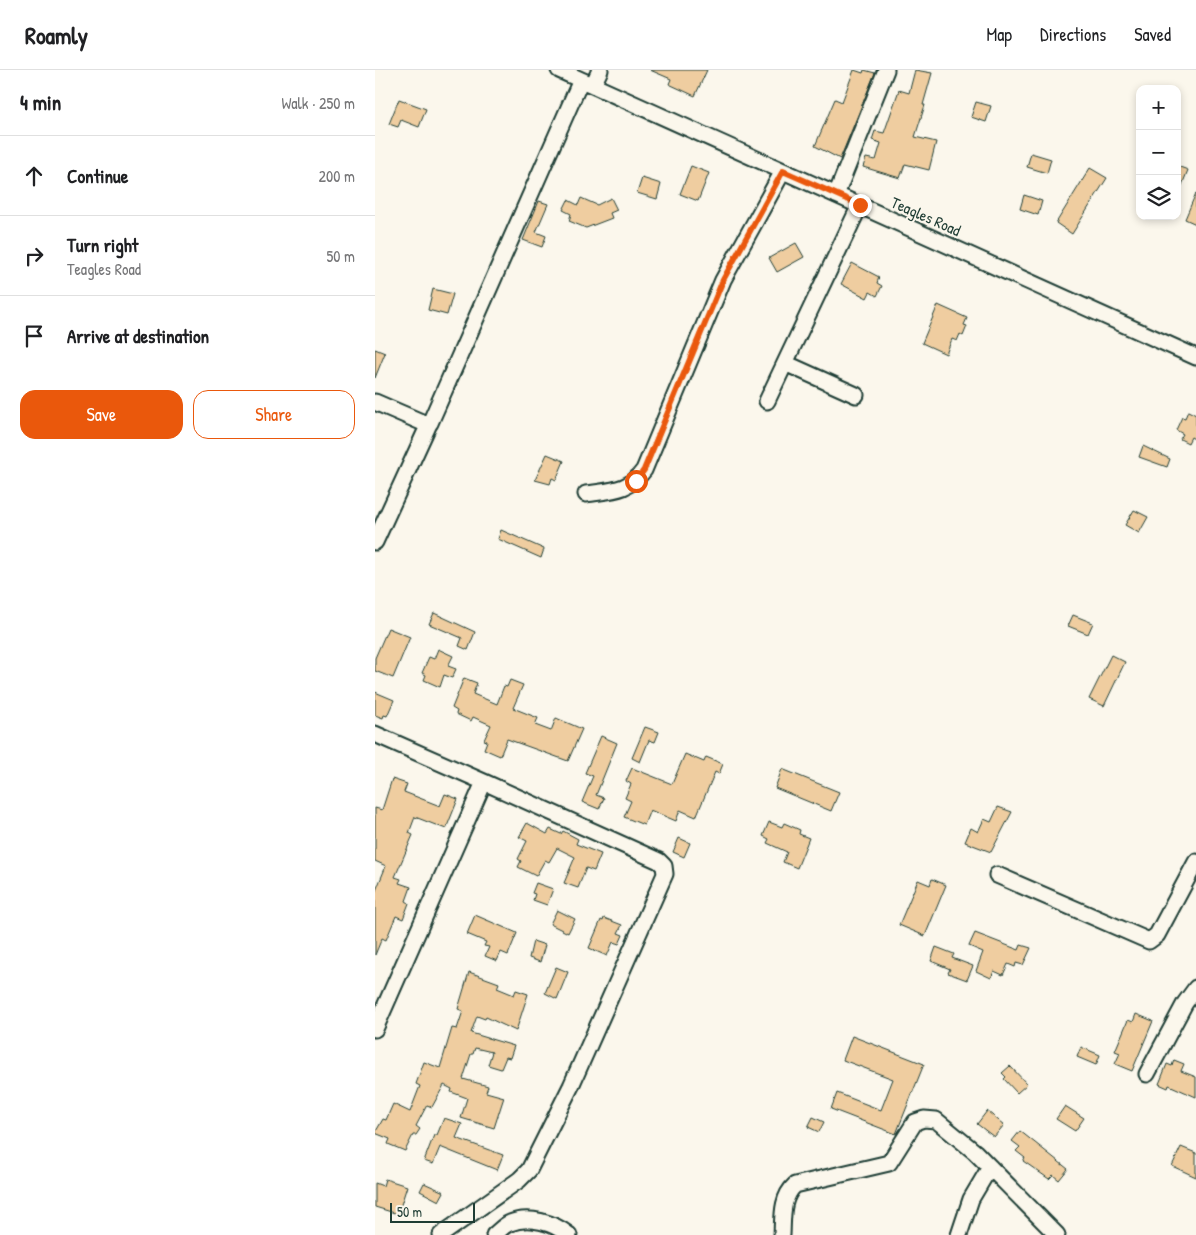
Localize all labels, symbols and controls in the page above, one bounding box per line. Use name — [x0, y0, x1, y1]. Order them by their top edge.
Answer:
text: Roamly — [25, 19, 88, 51]
text: Map — [987, 22, 1012, 47]
text: Directions — [1040, 22, 1106, 47]
text: Saved — [1134, 22, 1171, 47]
map controls — [1136, 85, 1181, 220]
button: + — [1136, 85, 1181, 130]
text: 4 min — [20, 88, 61, 117]
text: Walk · 250 m — [281, 92, 355, 114]
button: − — [1136, 130, 1181, 175]
icon: ahead — [20, 162, 48, 190]
text: Continue — [67, 163, 128, 189]
text: 200 m — [319, 165, 355, 187]
button: layers — [1136, 175, 1181, 220]
street label: Teagles Road — [888, 191, 964, 241]
route end — [849, 194, 872, 217]
text: Turn right — [67, 232, 138, 258]
icon: right — [20, 242, 48, 270]
text: 50 m — [327, 245, 355, 267]
text: Teagles Road — [67, 258, 141, 280]
icon: arrive — [20, 322, 48, 350]
text: Arrive at destination — [67, 323, 209, 349]
button: Save — [20, 390, 183, 439]
button: Share — [193, 390, 355, 439]
route start — [625, 470, 648, 493]
scale bar — [390, 1200, 475, 1223]
text: 50 m — [397, 1202, 422, 1221]

